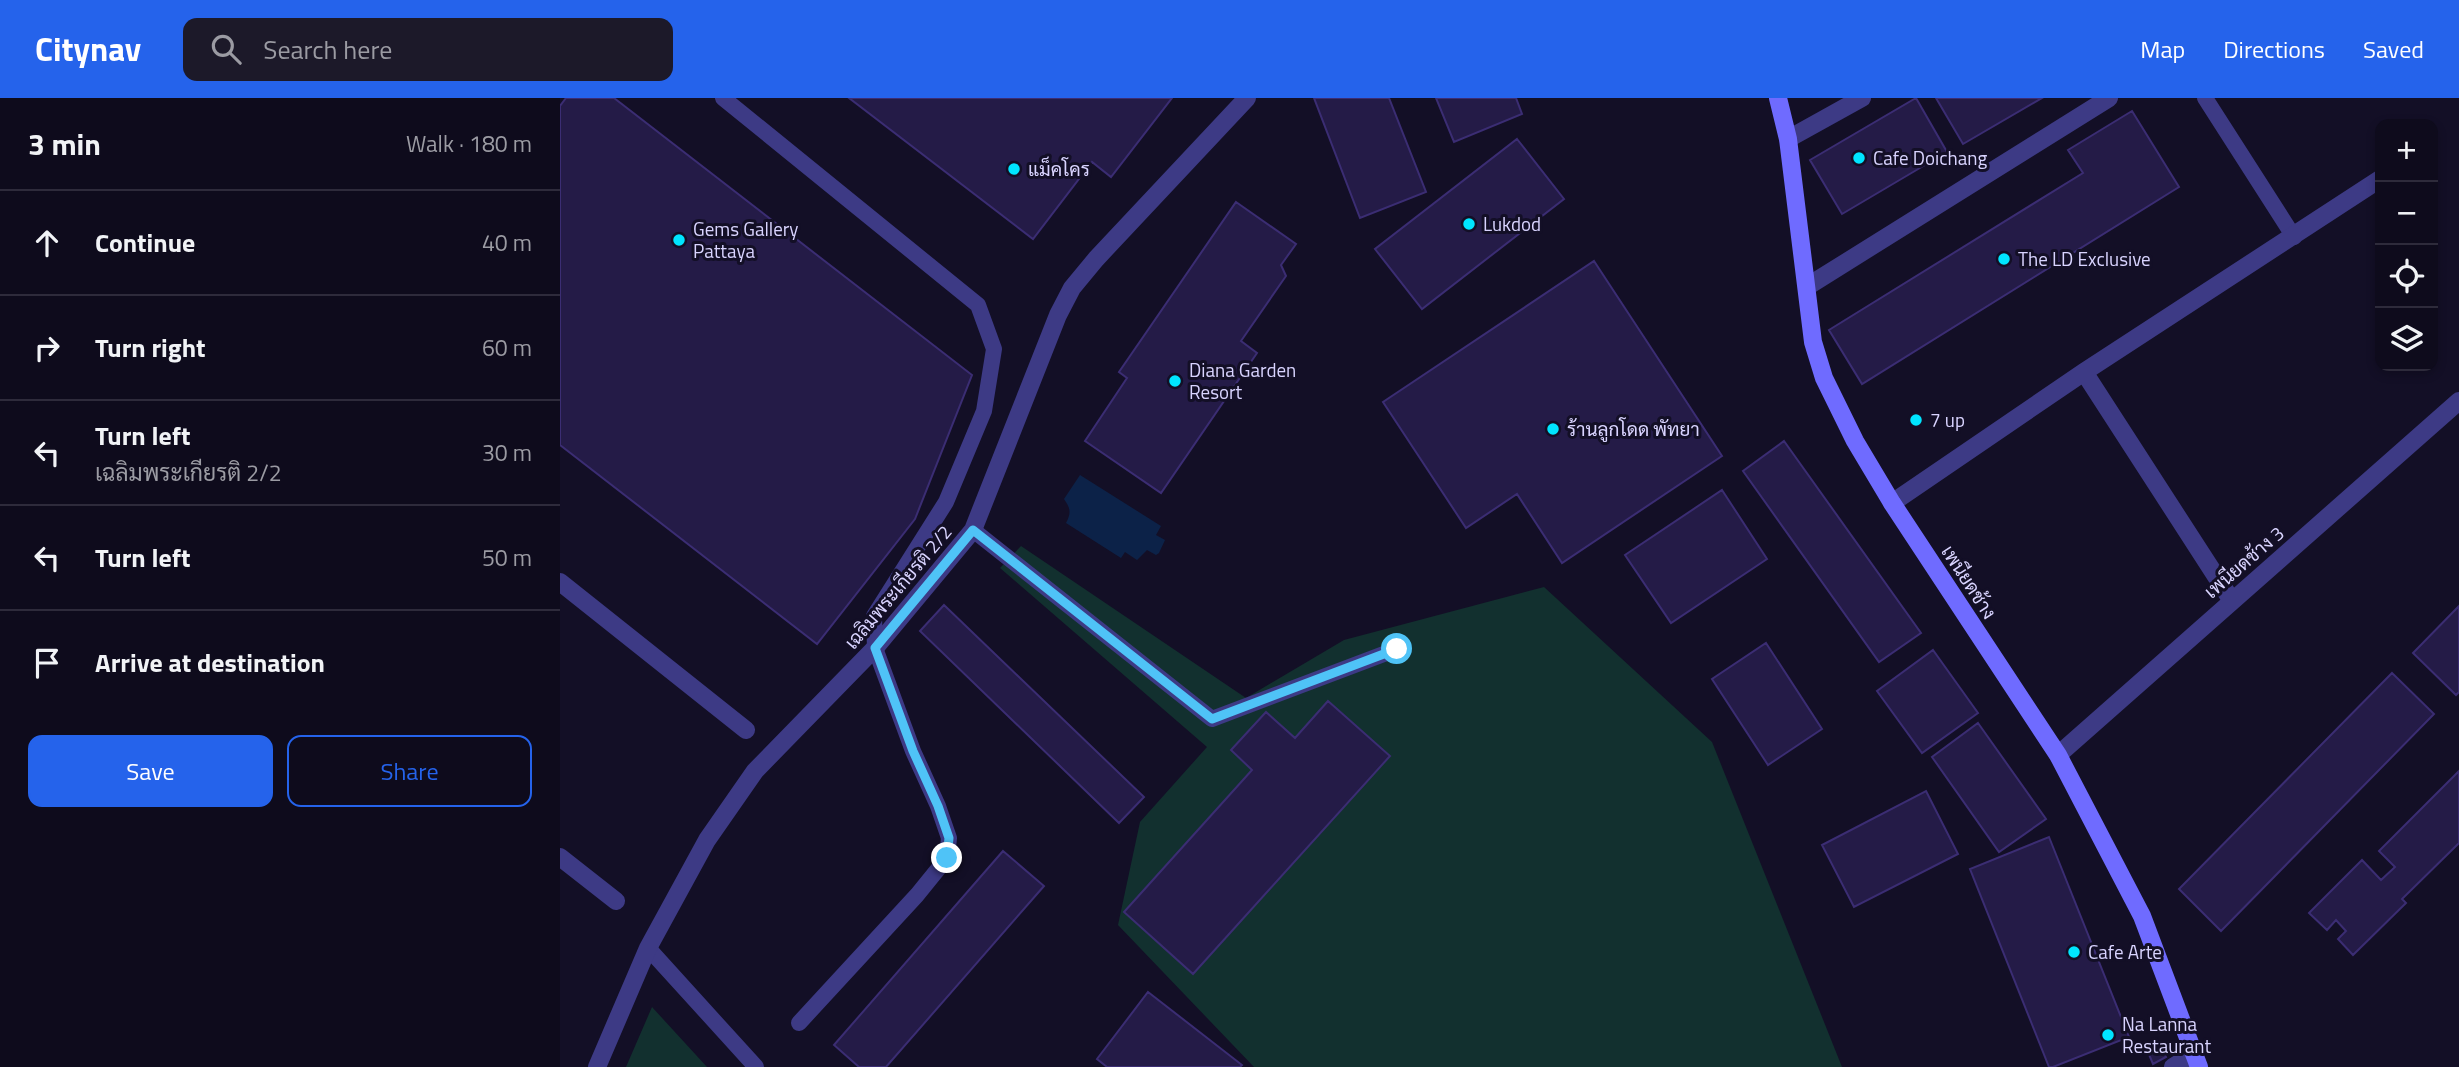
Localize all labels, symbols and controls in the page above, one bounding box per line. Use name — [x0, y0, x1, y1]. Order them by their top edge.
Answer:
search box — [183, 18, 673, 81]
text: Citynav — [35, 24, 141, 74]
icon: search — [207, 30, 245, 68]
text: Search here — [263, 30, 392, 69]
text: Map — [2140, 31, 2185, 67]
text: Directions — [2223, 31, 2325, 67]
text: Saved — [2363, 31, 2424, 67]
map controls — [2375, 119, 2438, 371]
button: + — [2375, 119, 2438, 182]
text: 3 min — [28, 121, 101, 167]
text: Walk · 180 m — [406, 126, 532, 161]
place label: Cafe Doichang — [1873, 143, 1987, 172]
marker: Cafe Doichang — [1851, 150, 1867, 166]
place label: แม็คโคร — [1028, 154, 1090, 183]
marker: แม็คโคร — [1006, 161, 1022, 177]
button: − — [2375, 182, 2438, 245]
place label: Lukdod — [1483, 209, 1541, 238]
place label: Gems Gallery Pattaya — [693, 214, 799, 265]
marker: Lukdod — [1461, 216, 1477, 232]
text: Continue — [95, 223, 195, 262]
icon: ahead — [28, 224, 66, 262]
text: 40 m — [482, 225, 532, 260]
marker: Gems Gallery Pattaya — [671, 232, 687, 248]
place label: The LD Exclusive — [2018, 244, 2151, 273]
button: locate — [2375, 245, 2438, 308]
marker: The LD Exclusive — [1996, 251, 2012, 267]
button: layers — [2375, 308, 2438, 371]
text: Turn right — [95, 328, 206, 367]
icon: right — [28, 329, 66, 367]
text: 60 m — [482, 330, 532, 365]
place label: Diana Garden Resort — [1189, 355, 1296, 406]
marker: Diana Garden Resort — [1167, 373, 1183, 389]
place label: 7 up — [1930, 405, 1965, 434]
marker: 7 up — [1908, 412, 1924, 428]
place label: ร้านลูกโดด พัทยา — [1567, 414, 1700, 443]
text: Turn left — [95, 416, 190, 455]
marker: ร้านลูกโดด พัทยา — [1545, 421, 1561, 437]
icon: left — [28, 434, 66, 472]
text: 30 m — [482, 435, 532, 470]
text: เฉลิมพระเกียรติ 2/2 — [95, 455, 282, 490]
street label: เฉลิมพระเกียรติ 2/2 — [837, 518, 958, 655]
street label: เพนียดช้าง 3 — [2197, 519, 2290, 605]
text: Turn left — [95, 538, 190, 577]
icon: left — [28, 539, 66, 577]
street label: เพนียดช้าง — [1935, 539, 2004, 624]
text: 50 m — [482, 540, 532, 575]
route start — [1381, 633, 1412, 664]
text: Arrive at destination — [95, 643, 325, 682]
icon: arrive — [28, 644, 66, 682]
button: Save — [28, 735, 273, 807]
button: Share — [287, 735, 532, 807]
route end — [931, 842, 962, 873]
place label: Cafe Arte — [2088, 937, 2162, 966]
marker: Cafe Arte — [2066, 944, 2082, 960]
place label: Na Lanna Restaurant — [2122, 1009, 2211, 1060]
marker: Na Lanna Restaurant — [2100, 1027, 2116, 1043]

